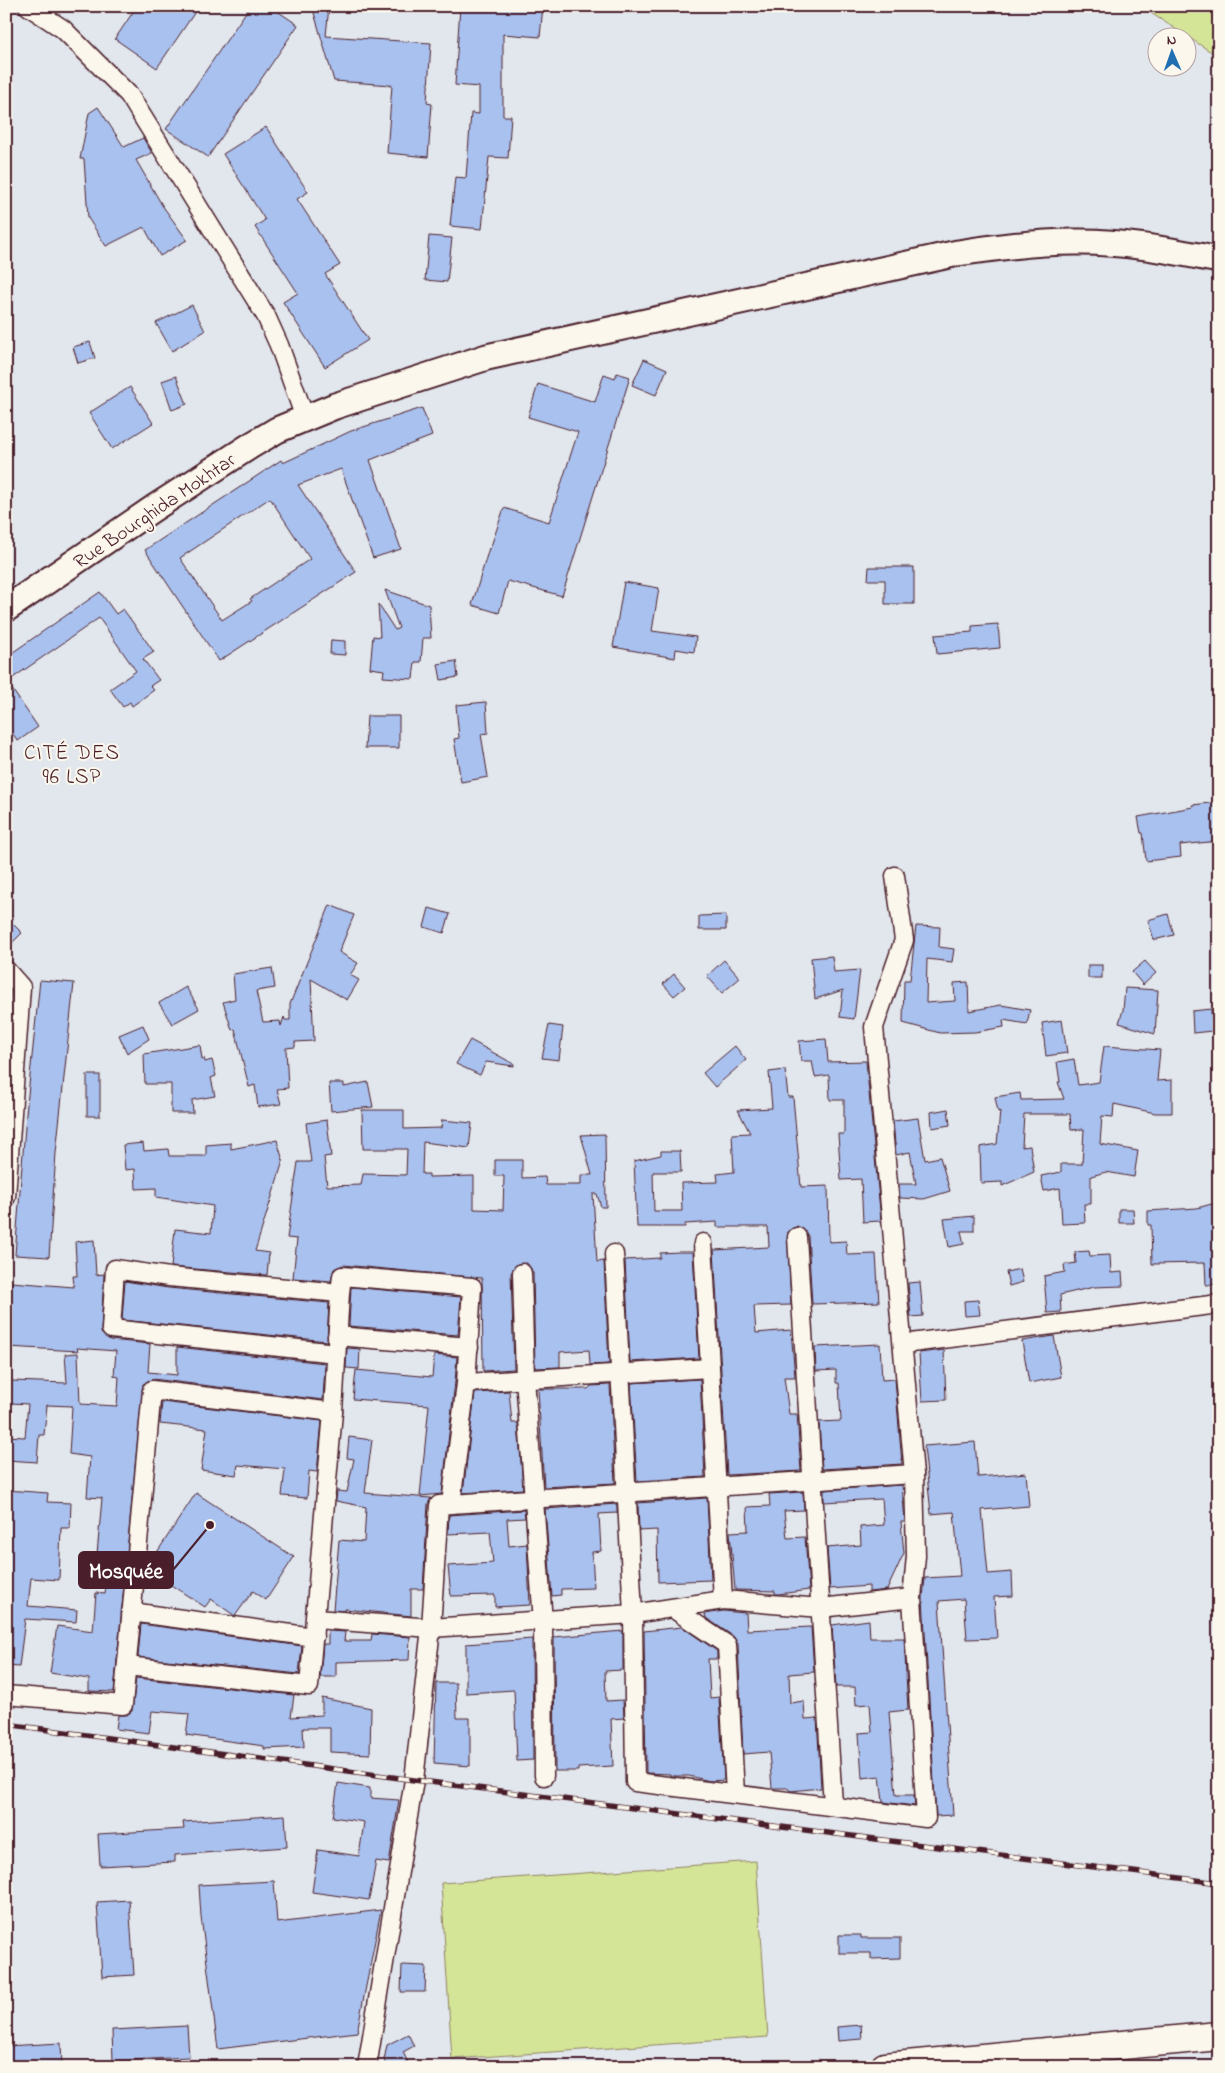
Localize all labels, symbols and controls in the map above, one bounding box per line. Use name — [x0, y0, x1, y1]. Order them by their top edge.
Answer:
north arrow — [1148, 28, 1198, 78]
text: N — [1167, 30, 1177, 51]
street label: Rue Bourghida Mokhtar — [68, 446, 244, 578]
district label: CITÉ DES 96 LSP — [24, 739, 120, 793]
callout: Mosquée — [79, 1552, 173, 1588]
text: Mosquée — [89, 1558, 164, 1588]

